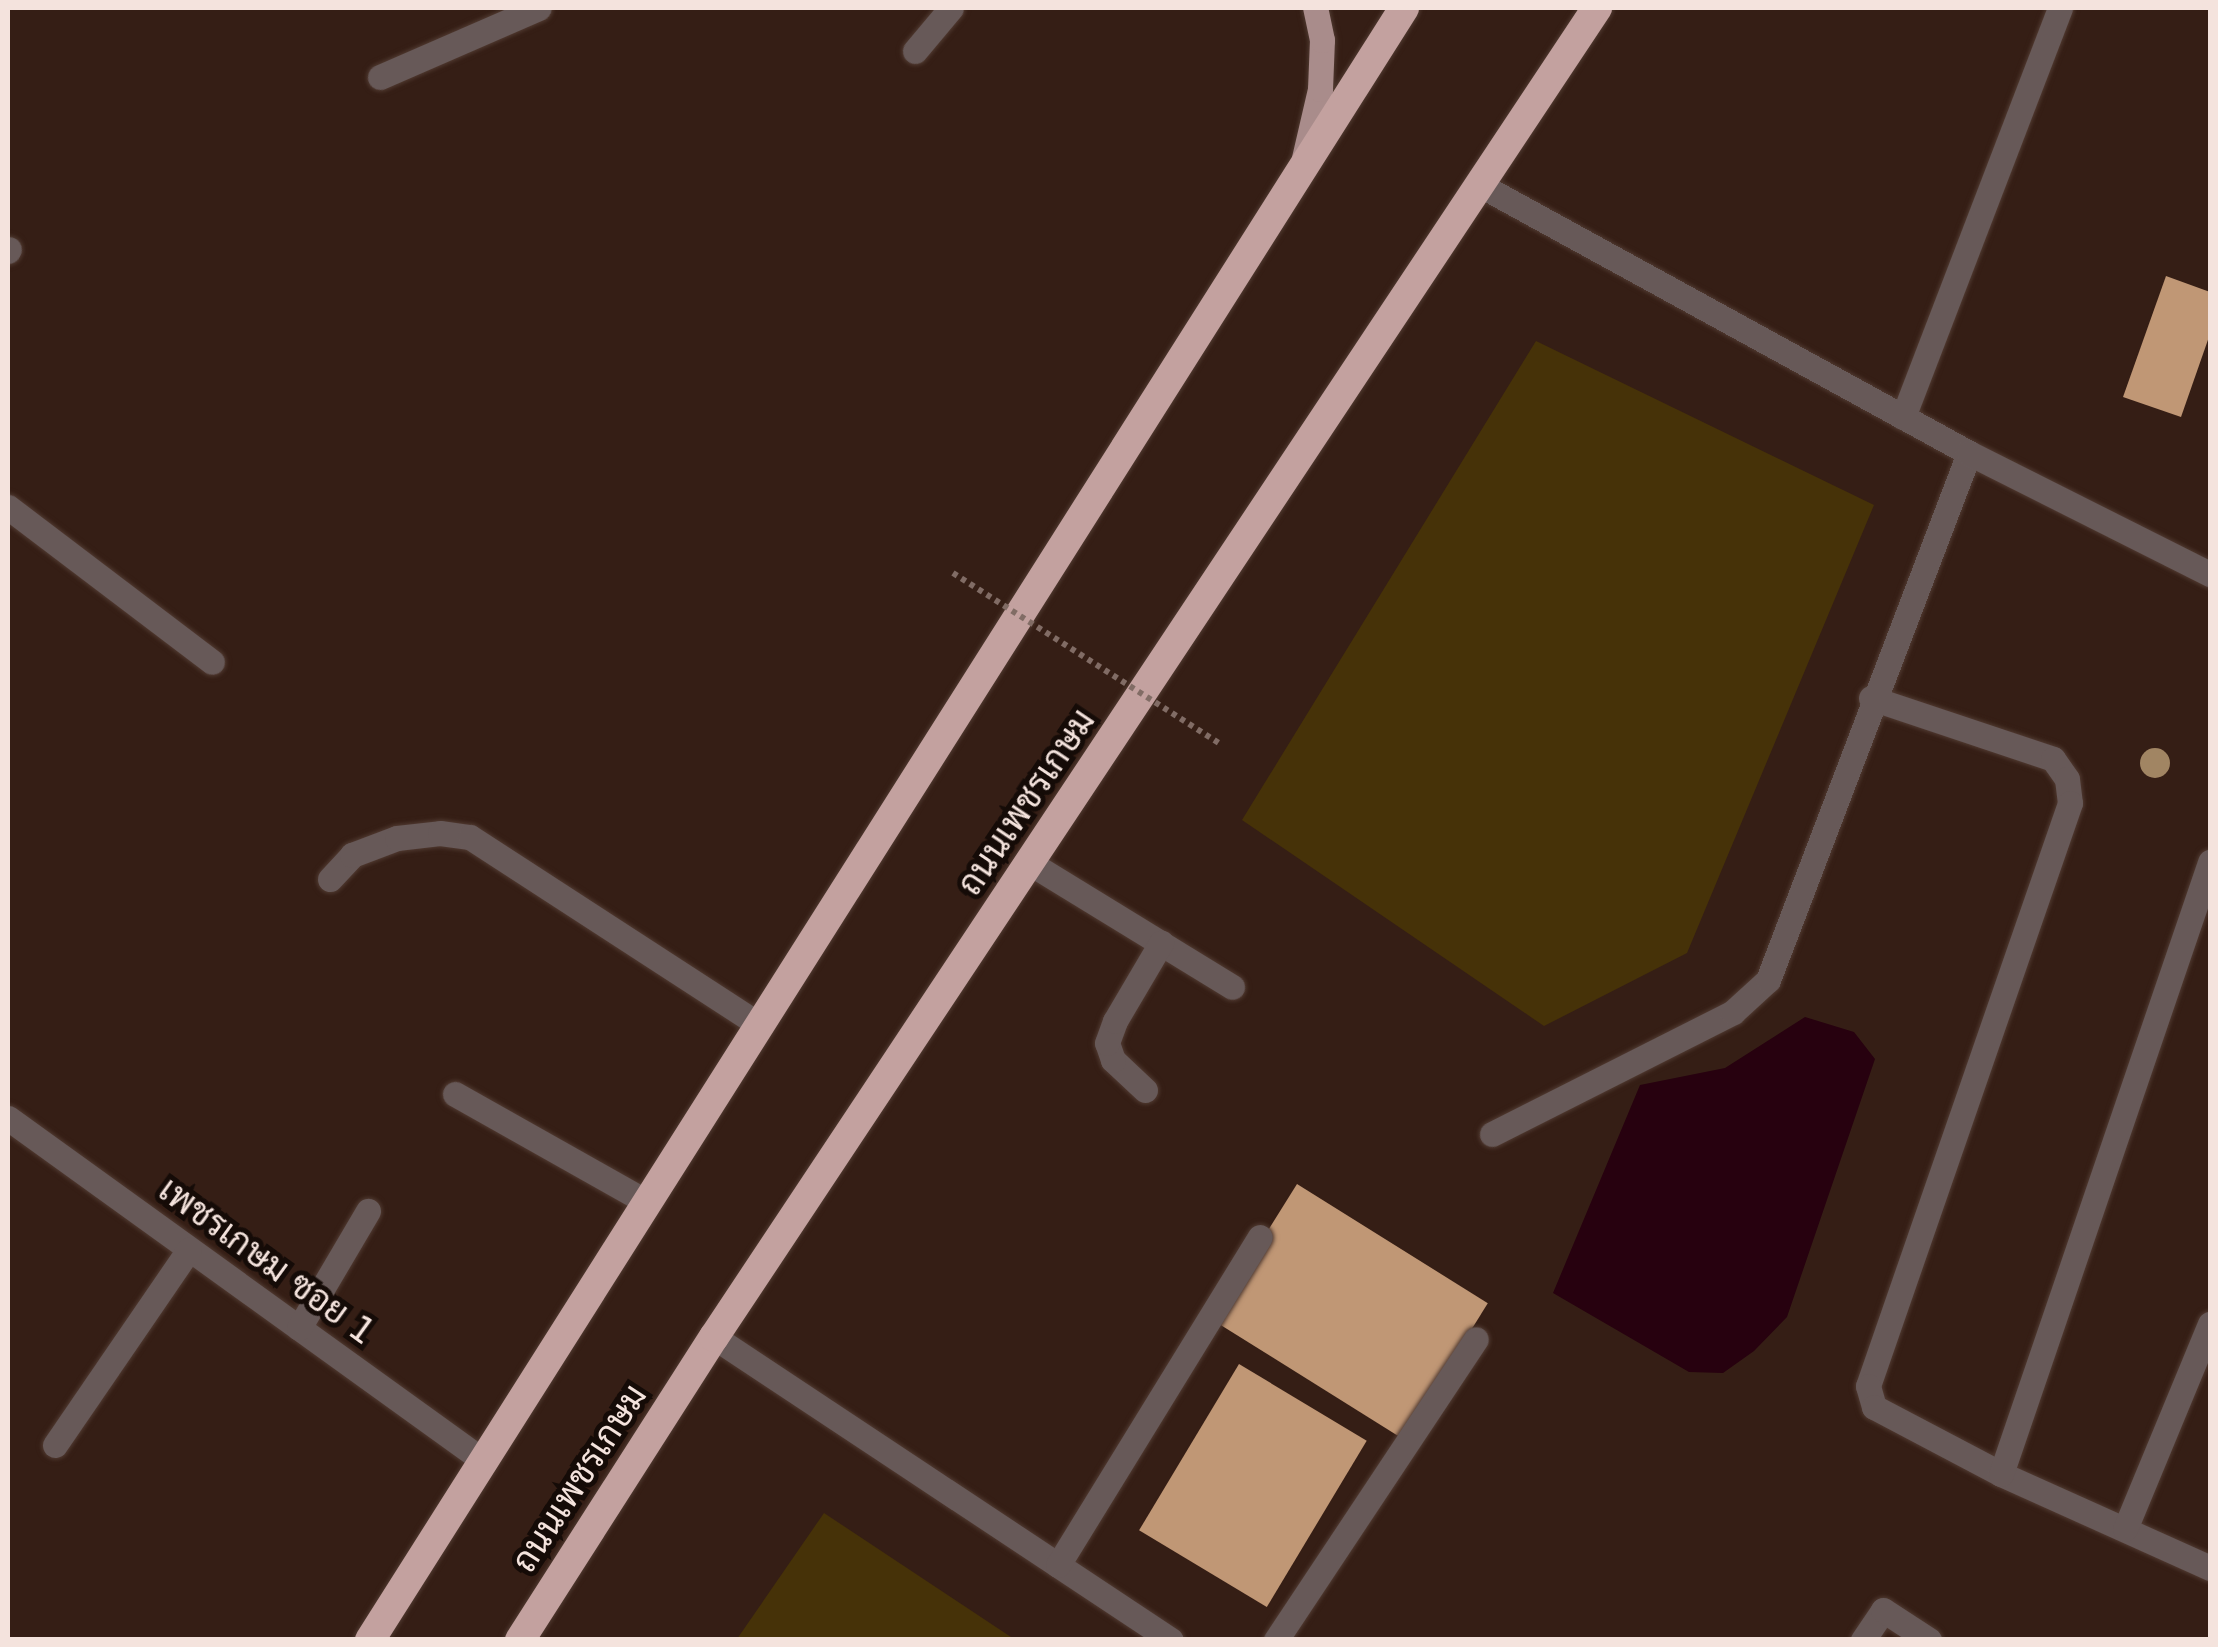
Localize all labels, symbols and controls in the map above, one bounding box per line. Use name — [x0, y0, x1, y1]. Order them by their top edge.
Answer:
street label: ถนนเพชรเกษม — [948, 701, 1104, 903]
street label: เพชรเกษม ซอย 1 — [151, 1168, 383, 1354]
street label: ถนนเพชรเกษม — [503, 1376, 655, 1580]

